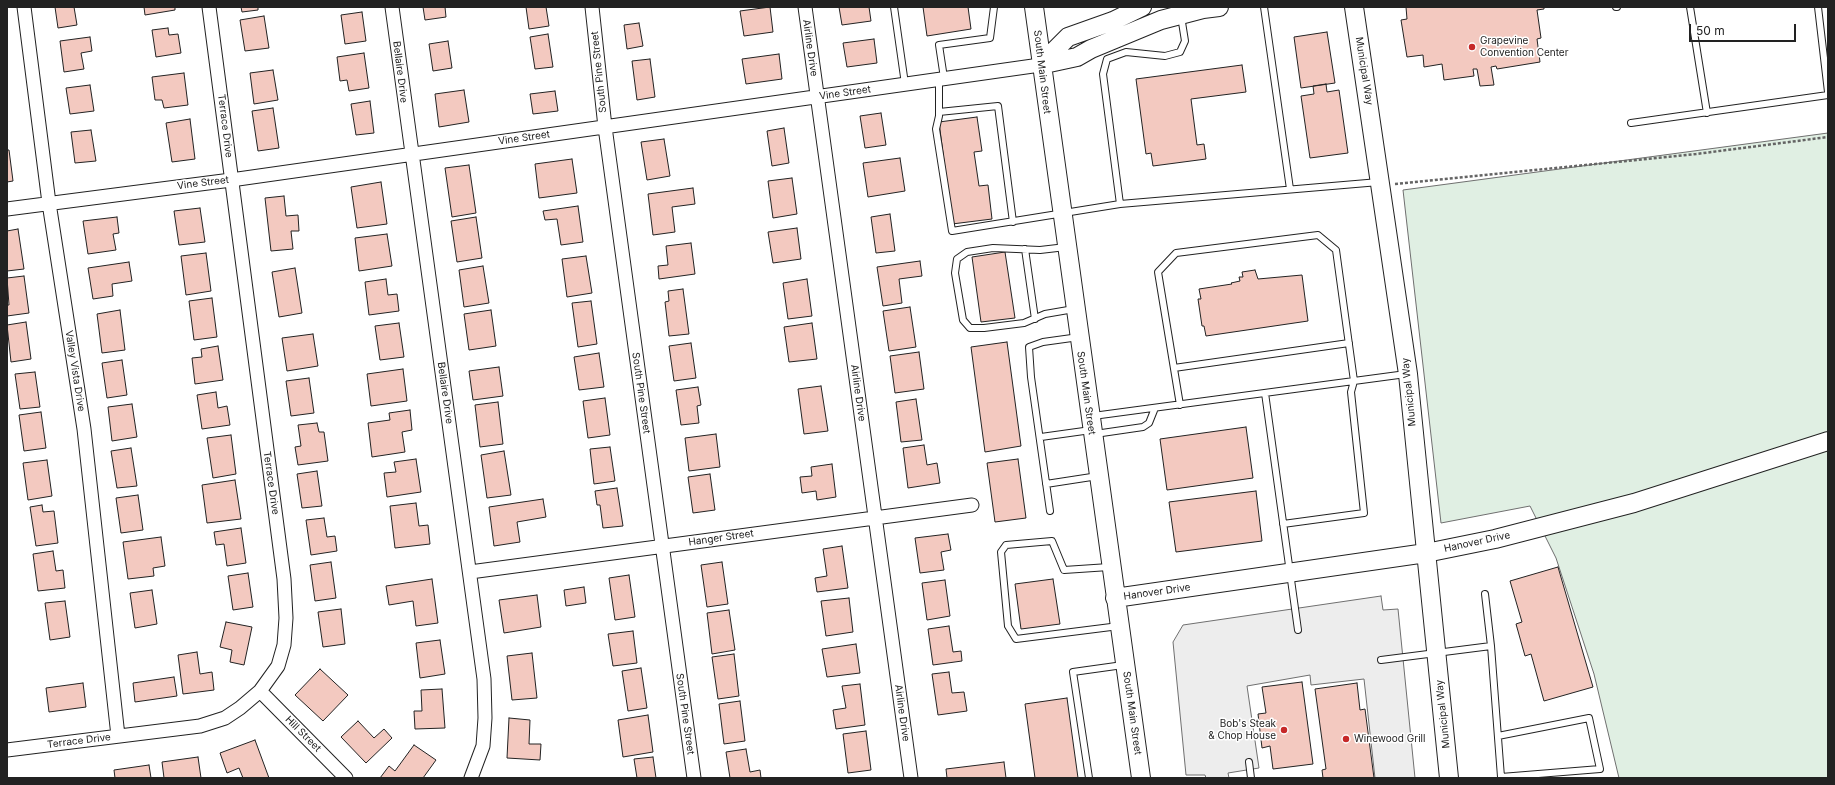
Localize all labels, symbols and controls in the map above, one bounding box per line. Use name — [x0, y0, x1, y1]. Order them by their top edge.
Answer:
scale bar — [1691, 16, 1798, 42]
street label: Airline Drive — [800, 19, 820, 77]
text: 50 m — [1696, 23, 1725, 38]
street label: South Main Street — [1031, 29, 1053, 115]
street label: South Pine Street — [589, 31, 609, 113]
place label: Grapevine Convention Center — [1480, 35, 1568, 58]
street label: Municipal Way — [1353, 36, 1375, 106]
street label: Bellaire Drive — [390, 40, 410, 104]
marker: Grapevine Convention Center — [1467, 42, 1477, 52]
street label: Vine Street — [818, 83, 872, 103]
street label: Terrace Drive — [215, 94, 235, 158]
street label: Vine Street — [497, 128, 551, 148]
street label: Vine Street — [176, 174, 230, 192]
street label: Valley Vista Drive — [63, 330, 87, 412]
street label: South Main Street — [1074, 350, 1098, 436]
street label: South Pine Street — [629, 352, 653, 434]
street label: Municipal Way — [1399, 357, 1419, 427]
street label: Bellaire Drive — [435, 361, 455, 425]
street label: Airline Drive — [848, 364, 868, 422]
street label: Terrace Drive — [261, 450, 281, 516]
street label: Hanger Street — [688, 527, 754, 549]
street label: Hanover Drive — [1443, 529, 1511, 555]
street label: Hanover Drive — [1123, 581, 1191, 603]
street label: South Main Street — [1120, 670, 1144, 756]
street label: South Pine Street — [673, 673, 697, 755]
street label: Municipal Way — [1433, 679, 1453, 749]
street label: Airline Drive — [892, 684, 912, 742]
street label: Hill Street — [283, 714, 323, 754]
place label: Bob's Steak & Chop House — [1208, 718, 1276, 742]
marker: Bob's Steak & Chop House — [1279, 725, 1289, 735]
street label: Terrace Drive — [47, 731, 111, 751]
place label: Winewood Grill — [1354, 733, 1425, 745]
marker: Winewood Grill — [1341, 734, 1351, 744]

